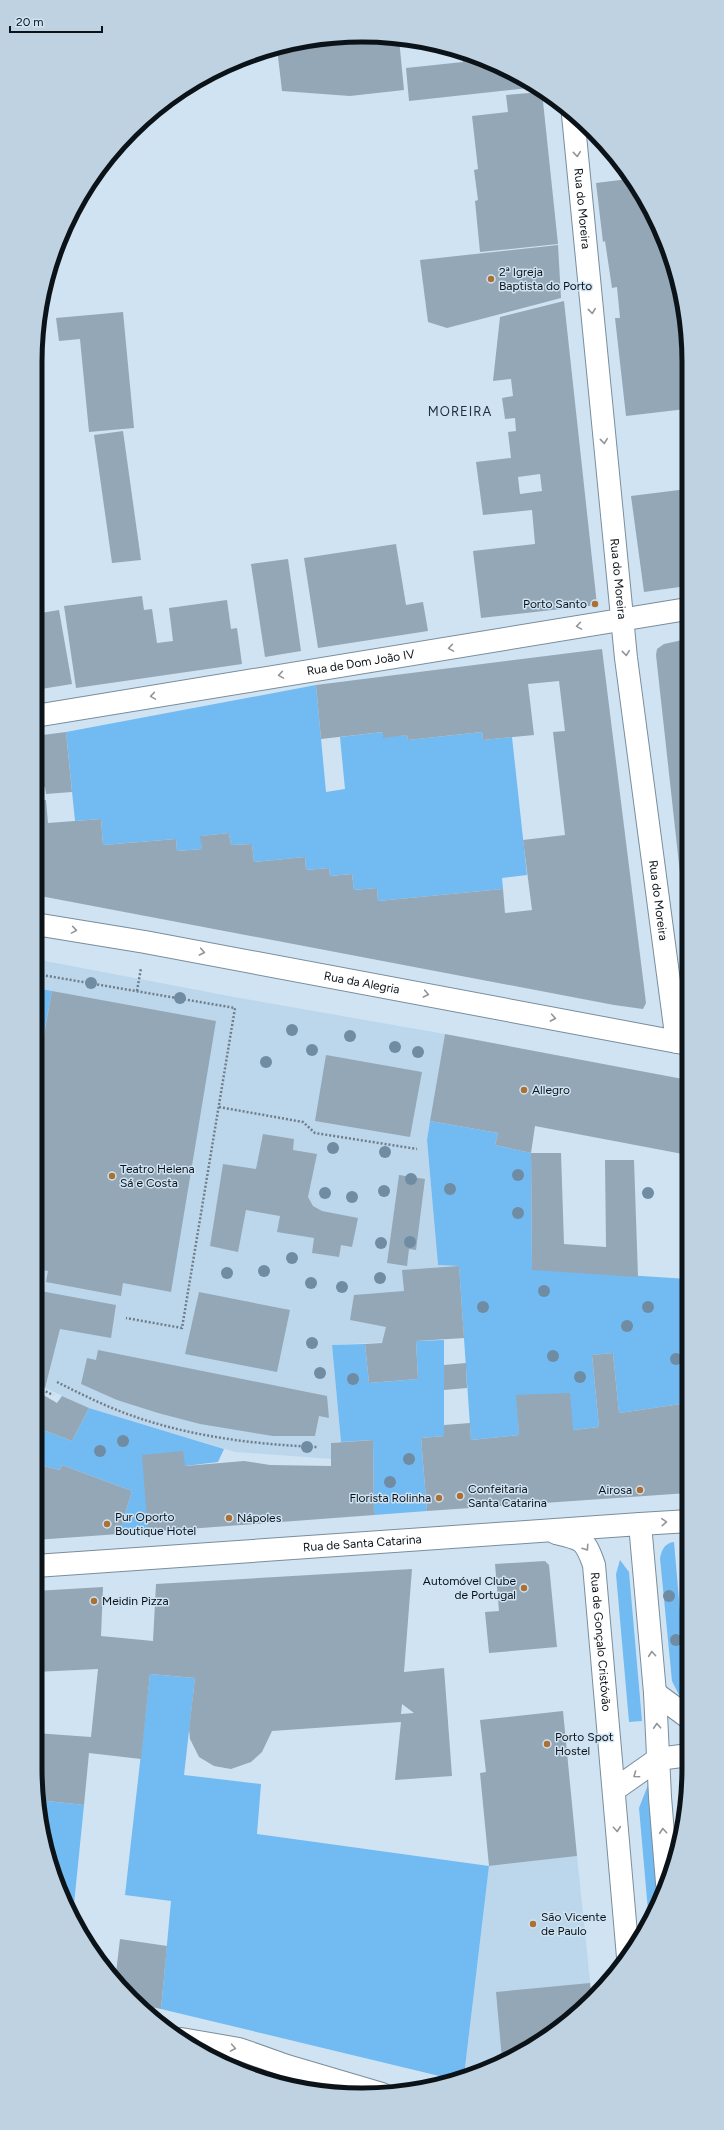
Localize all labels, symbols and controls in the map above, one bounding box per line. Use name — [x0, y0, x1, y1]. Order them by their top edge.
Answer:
scale bar — [10, 8, 102, 34]
text: 20 m — [16, 15, 44, 29]
one-way arrow — [572, 151, 581, 157]
street label: Rua do Moreira — [571, 168, 593, 250]
place label: 2ª Igreja Baptista do Porto — [499, 265, 592, 293]
marker: 2ª Igreja Baptista do Porto — [486, 274, 496, 284]
one-way arrow — [587, 308, 596, 314]
district label: MOREIRA — [428, 404, 492, 419]
one-way arrow — [600, 438, 609, 444]
street label: Rua do Moreira — [607, 538, 629, 620]
place label: Porto Santo — [523, 597, 587, 611]
marker: Porto Santo — [590, 599, 600, 609]
one-way arrow — [576, 622, 582, 630]
one-way arrow — [448, 643, 454, 651]
street label: Rua de Dom João IV — [306, 647, 416, 678]
one-way arrow — [621, 650, 630, 657]
one-way arrow — [278, 671, 284, 679]
one-way arrow — [150, 692, 156, 700]
street label: Rua do Moreira — [646, 859, 670, 941]
one-way arrow — [70, 925, 77, 934]
one-way arrow — [199, 947, 205, 956]
street label: Rua da Alegria — [323, 969, 401, 997]
one-way arrow — [423, 990, 429, 998]
one-way arrow — [550, 1014, 557, 1022]
place label: Allegro — [532, 1083, 570, 1097]
marker: Allegro — [519, 1085, 529, 1095]
place label: Teatro Helena Sá e Costa — [120, 1162, 195, 1190]
marker: Teatro Helena Sá e Costa — [107, 1171, 117, 1181]
place label: Confeitaria Santa Catarina — [468, 1482, 547, 1510]
place label: Airosa — [598, 1483, 632, 1497]
marker: Airosa — [635, 1485, 645, 1495]
place label: Florista Rolinha — [349, 1491, 431, 1505]
marker: Confeitaria Santa Catarina — [455, 1491, 465, 1501]
marker: Florista Rolinha — [434, 1493, 444, 1503]
place label: Pur Oporto Boutique Hotel — [115, 1510, 196, 1538]
place label: Nápoles — [237, 1511, 282, 1525]
marker: Nápoles — [224, 1513, 234, 1523]
one-way arrow — [661, 1518, 667, 1527]
marker: Pur Oporto Boutique Hotel — [102, 1519, 112, 1529]
street label: Rua de Santa Catarina — [302, 1532, 422, 1554]
one-way arrow — [582, 1544, 589, 1551]
street label: Rua de Gonçalo Cristóvão — [588, 1572, 614, 1712]
place label: Automóvel Clube de Portugal — [423, 1574, 516, 1602]
marker: Automóvel Clube de Portugal — [519, 1583, 529, 1593]
place label: Meidin Pizza — [102, 1594, 169, 1608]
marker: Meidin Pizza — [89, 1596, 99, 1606]
one-way arrow — [648, 1651, 657, 1657]
one-way arrow — [653, 1723, 661, 1729]
place label: Porto Spot Hostel — [555, 1730, 614, 1758]
marker: Porto Spot Hostel — [542, 1739, 552, 1749]
one-way arrow — [633, 1770, 640, 1778]
one-way arrow — [613, 1826, 622, 1832]
one-way arrow — [658, 1828, 667, 1834]
place label: São Vicente de Paulo — [541, 1910, 607, 1938]
marker: São Vicente de Paulo — [528, 1919, 538, 1929]
one-way arrow — [230, 2044, 236, 2052]

